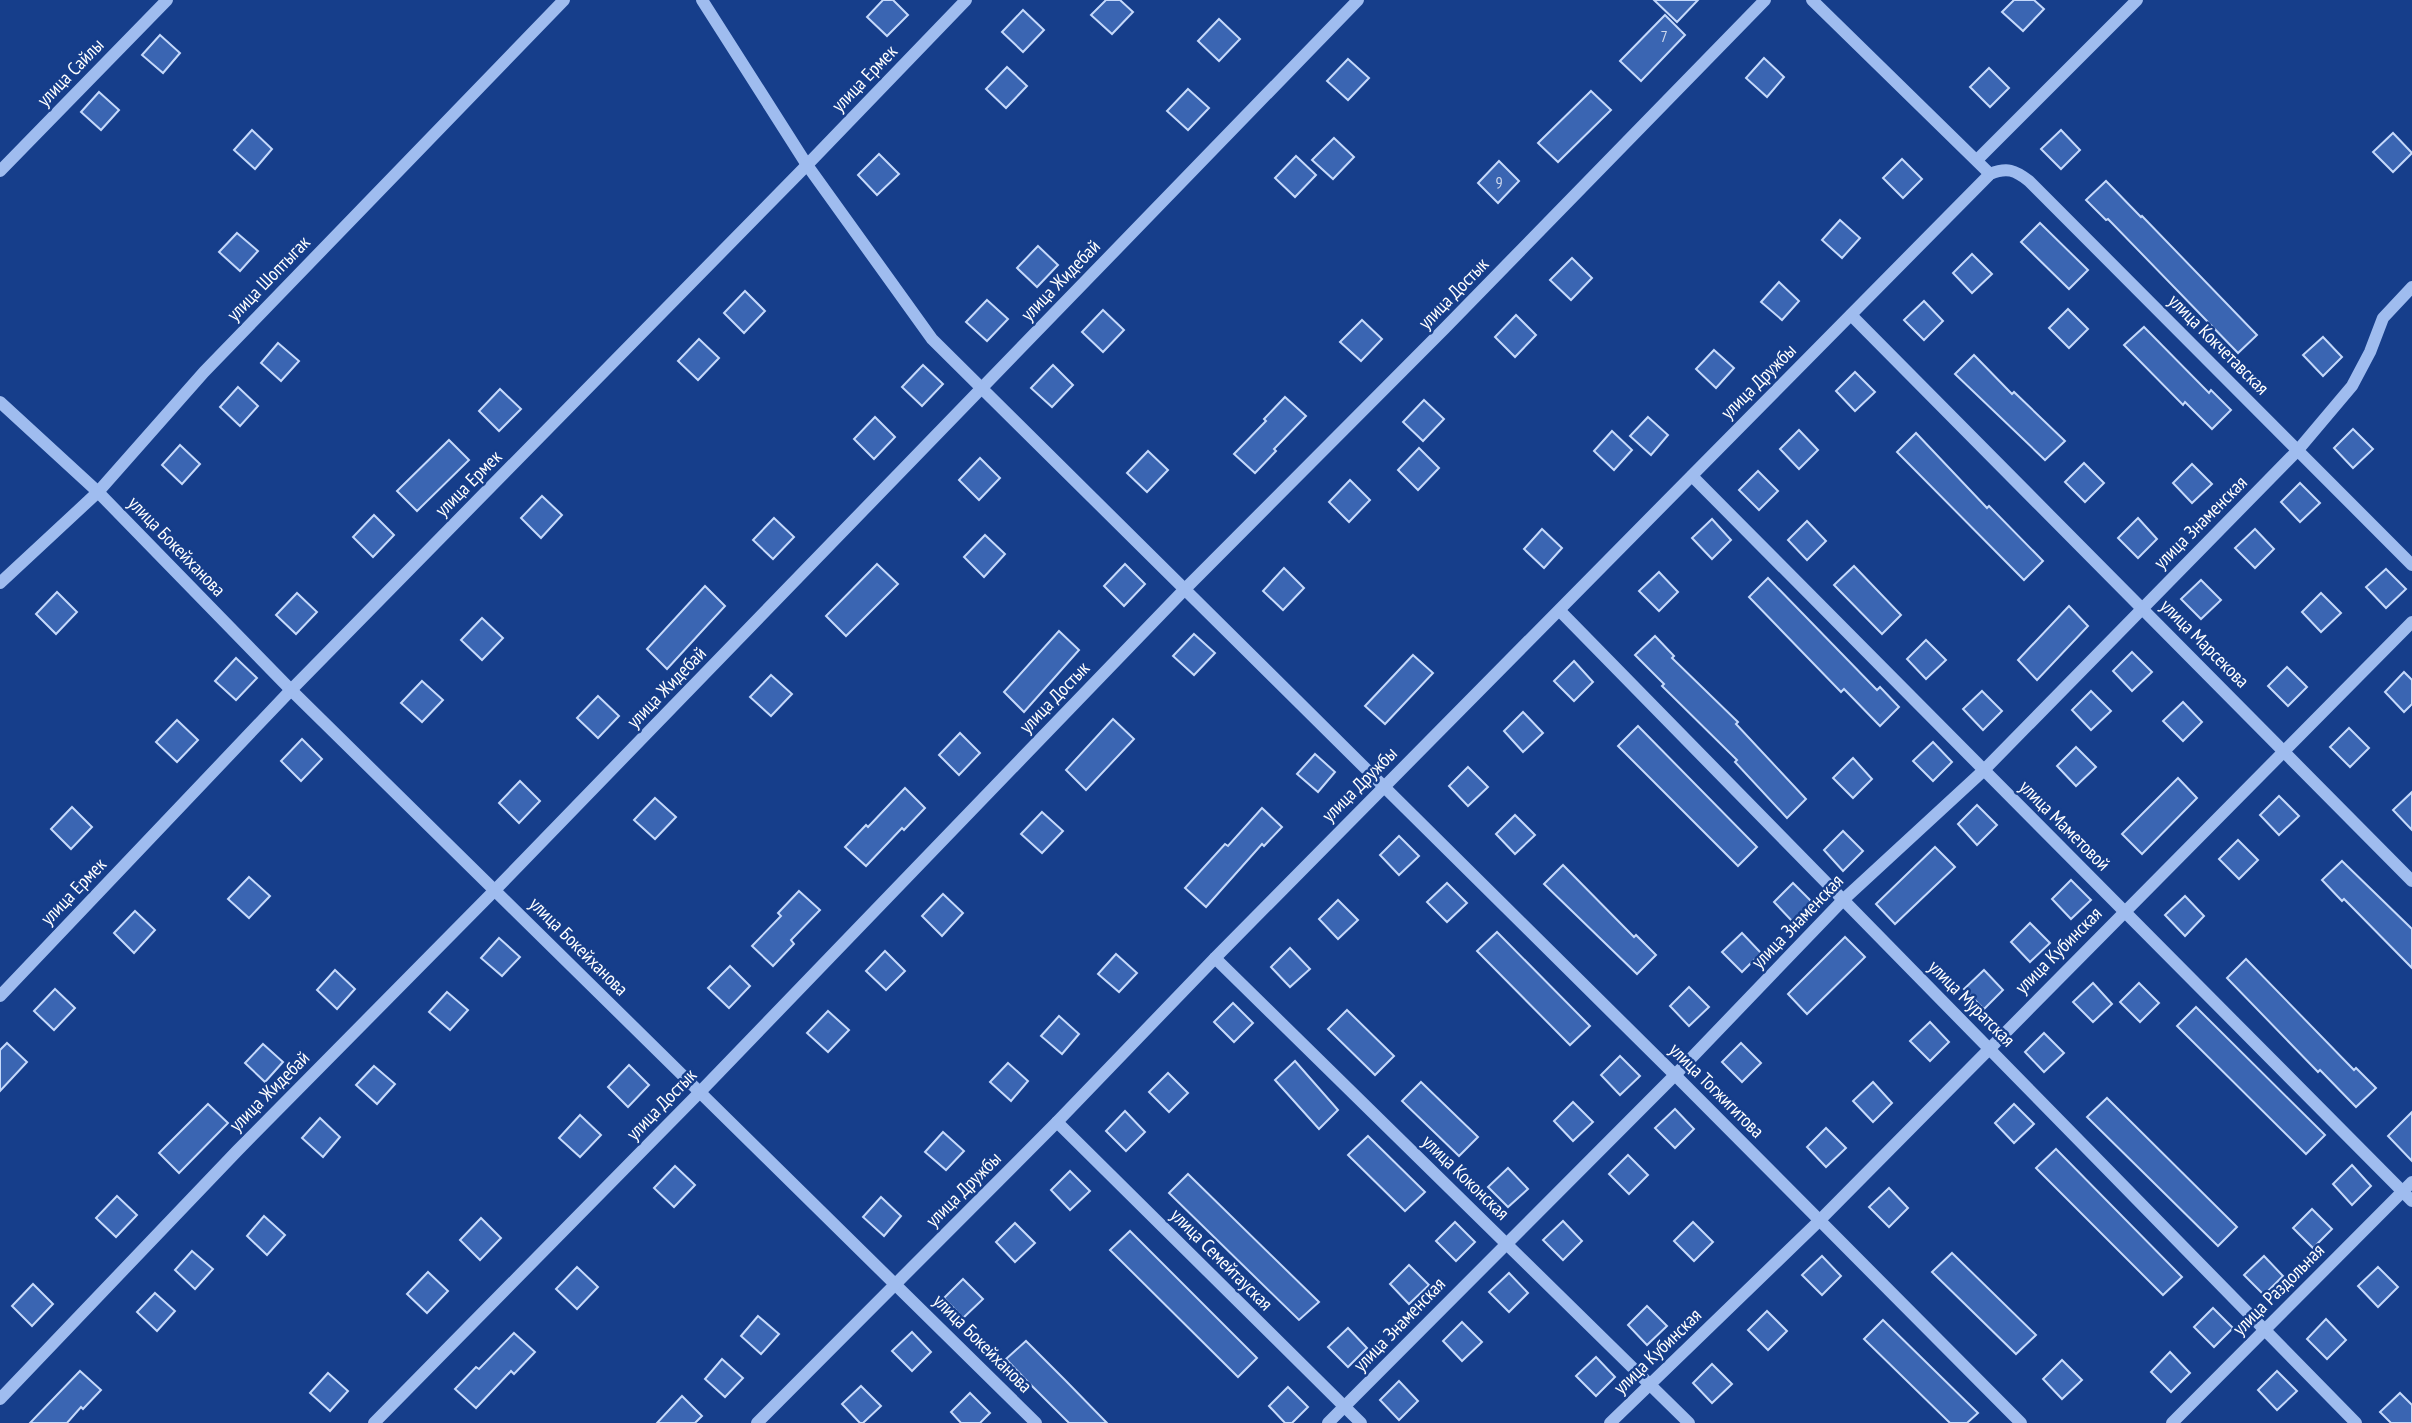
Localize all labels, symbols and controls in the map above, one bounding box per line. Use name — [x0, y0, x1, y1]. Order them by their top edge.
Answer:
house number: 7 — [1660, 26, 1668, 46]
street label: улица Сайлы — [32, 33, 108, 111]
street label: улица Ермек — [826, 39, 902, 117]
house number: 9 — [1495, 172, 1503, 192]
street label: улица Шоптыгак — [221, 230, 315, 326]
street label: улица Жидебай — [1015, 234, 1105, 326]
street label: улица Достык — [1413, 251, 1494, 334]
street label: улица Кокчетавская — [2164, 289, 2274, 399]
street label: улица Дружбы — [1715, 338, 1801, 424]
street label: улица Ермек — [430, 444, 507, 521]
street label: улица Знаменская — [2148, 470, 2252, 574]
street label: улица Бокейханова — [123, 491, 231, 601]
street label: улица Марсекова — [2156, 594, 2254, 692]
street label: улица Жидебай — [621, 641, 711, 733]
street label: улица Достык — [1014, 655, 1095, 738]
street label: улица Дружбы — [1316, 741, 1402, 827]
street label: улица Маметовой — [2015, 775, 2115, 875]
street label: улица Ермек — [35, 852, 111, 930]
street label: улица Знаменская — [1746, 869, 1848, 973]
street label: улица Бокейханова — [524, 891, 634, 1001]
street label: улица Кубинская — [2009, 901, 2107, 999]
street label: улица Муратская — [1924, 955, 2020, 1051]
street label: улица Тогжигитова — [1664, 1037, 1770, 1143]
street label: улица Жидебай — [224, 1046, 314, 1136]
street label: улица Достык — [621, 1062, 702, 1145]
street label: улица Коконская — [1417, 1129, 1515, 1225]
street label: улица Дружбы — [920, 1146, 1006, 1232]
street label: улица Семейтауская — [1166, 1203, 1278, 1315]
street label: улица Раздольная — [2227, 1238, 2329, 1340]
street label: улица Знаменская — [1348, 1272, 1450, 1376]
street label: улица Бокейханова — [928, 1288, 1038, 1398]
street label: улица Кубинская — [1608, 1303, 1706, 1399]

